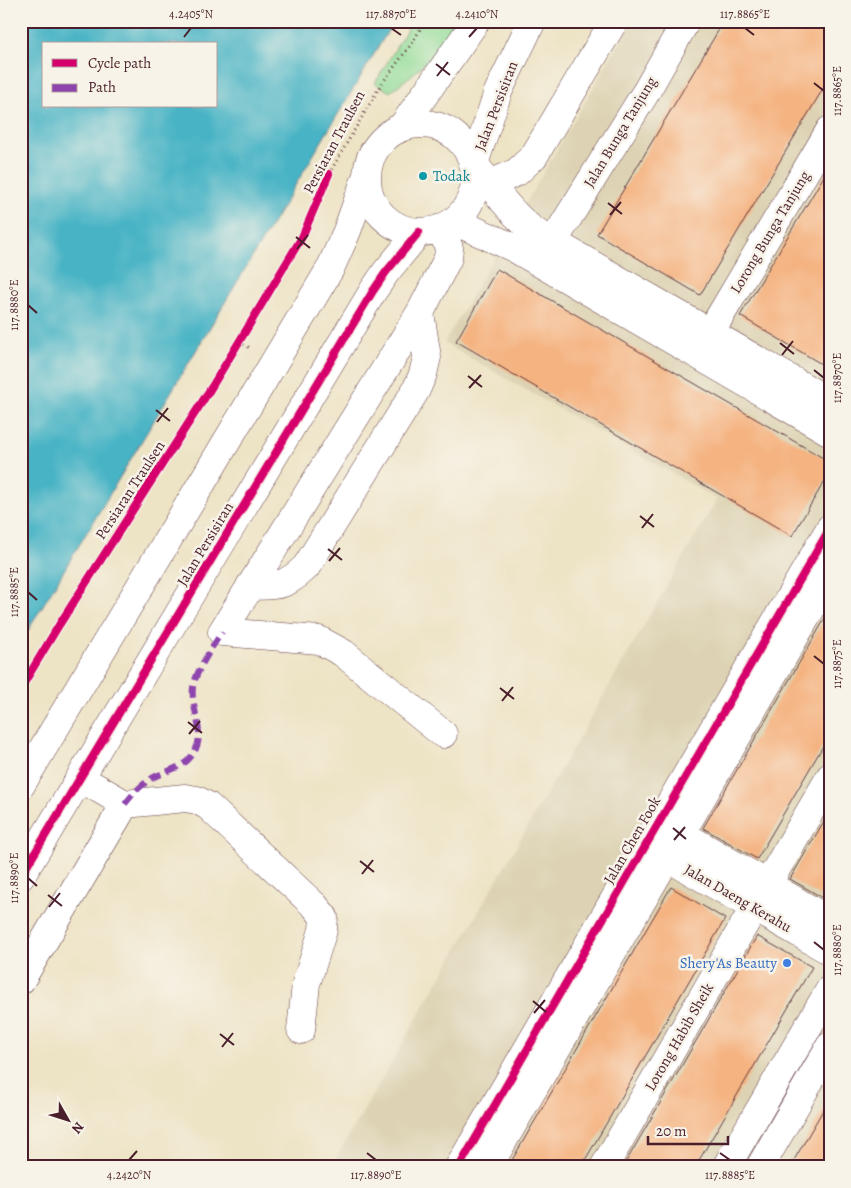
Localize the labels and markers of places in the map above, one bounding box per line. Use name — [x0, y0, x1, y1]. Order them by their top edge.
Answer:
place label: Todak — [433, 166, 471, 186]
marker: Todak — [417, 170, 429, 182]
place label: Shery'As Beauty — [680, 953, 777, 973]
marker: Shery'As Beauty — [781, 957, 793, 969]

